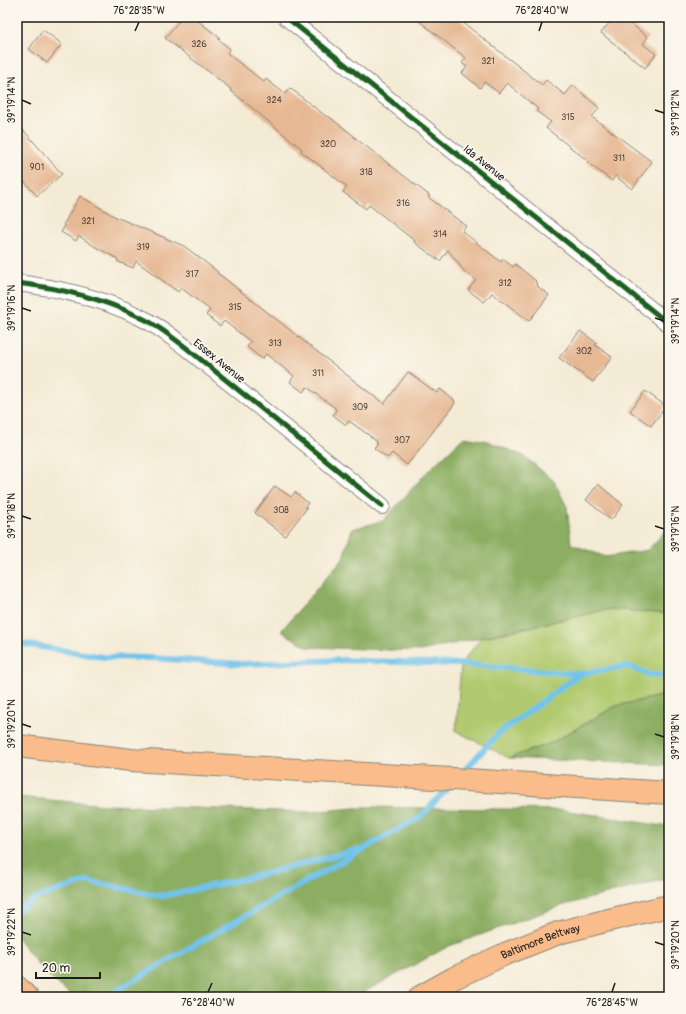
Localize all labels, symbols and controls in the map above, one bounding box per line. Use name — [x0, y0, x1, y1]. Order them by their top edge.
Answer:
text: 76°28'35"W — [113, 5, 165, 17]
text: 76°28'40"W — [515, 5, 569, 17]
house number: 326 — [191, 39, 207, 50]
house number: 321 — [481, 56, 495, 67]
text: 39°19'14"N — [6, 76, 18, 123]
text: 39°19'12"N — [670, 90, 682, 136]
house number: 324 — [266, 95, 282, 106]
house number: 315 — [561, 112, 575, 123]
house number: 320 — [320, 139, 336, 150]
street label: Ida Avenue — [461, 142, 508, 184]
house number: 311 — [613, 153, 625, 164]
house number: 901 — [30, 162, 44, 173]
house number: 318 — [359, 167, 373, 178]
house number: 316 — [396, 198, 410, 209]
house number: 321 — [81, 216, 95, 227]
house number: 314 — [433, 229, 448, 240]
house number: 319 — [136, 242, 150, 253]
house number: 317 — [185, 269, 199, 280]
house number: 312 — [498, 278, 512, 289]
text: 39°19'16"N — [6, 284, 18, 331]
text: 39°19'14"N — [670, 297, 682, 344]
house number: 315 — [228, 302, 242, 313]
street label: Essex Avenue — [191, 336, 248, 386]
house number: 313 — [268, 338, 282, 349]
house number: 302 — [576, 346, 592, 357]
house number: 311 — [312, 368, 324, 379]
house number: 309 — [352, 402, 368, 413]
house number: 307 — [394, 435, 410, 446]
text: 39°19'18"N — [6, 493, 18, 539]
house number: 308 — [273, 505, 289, 516]
text: 39°19'16"N — [670, 505, 682, 552]
text: 39°19'20"N — [6, 699, 18, 749]
text: 39°19'18"N — [670, 714, 682, 760]
text: 39°19'22"N — [6, 908, 18, 956]
text: 39°19'20"N — [670, 920, 682, 970]
street label: Baltimore Beltway — [499, 921, 582, 962]
scale bar — [36, 954, 100, 980]
text: 20 m — [42, 961, 71, 976]
text: 76°28'40"W — [181, 997, 235, 1009]
text: 76°28'45"W — [586, 997, 638, 1009]

